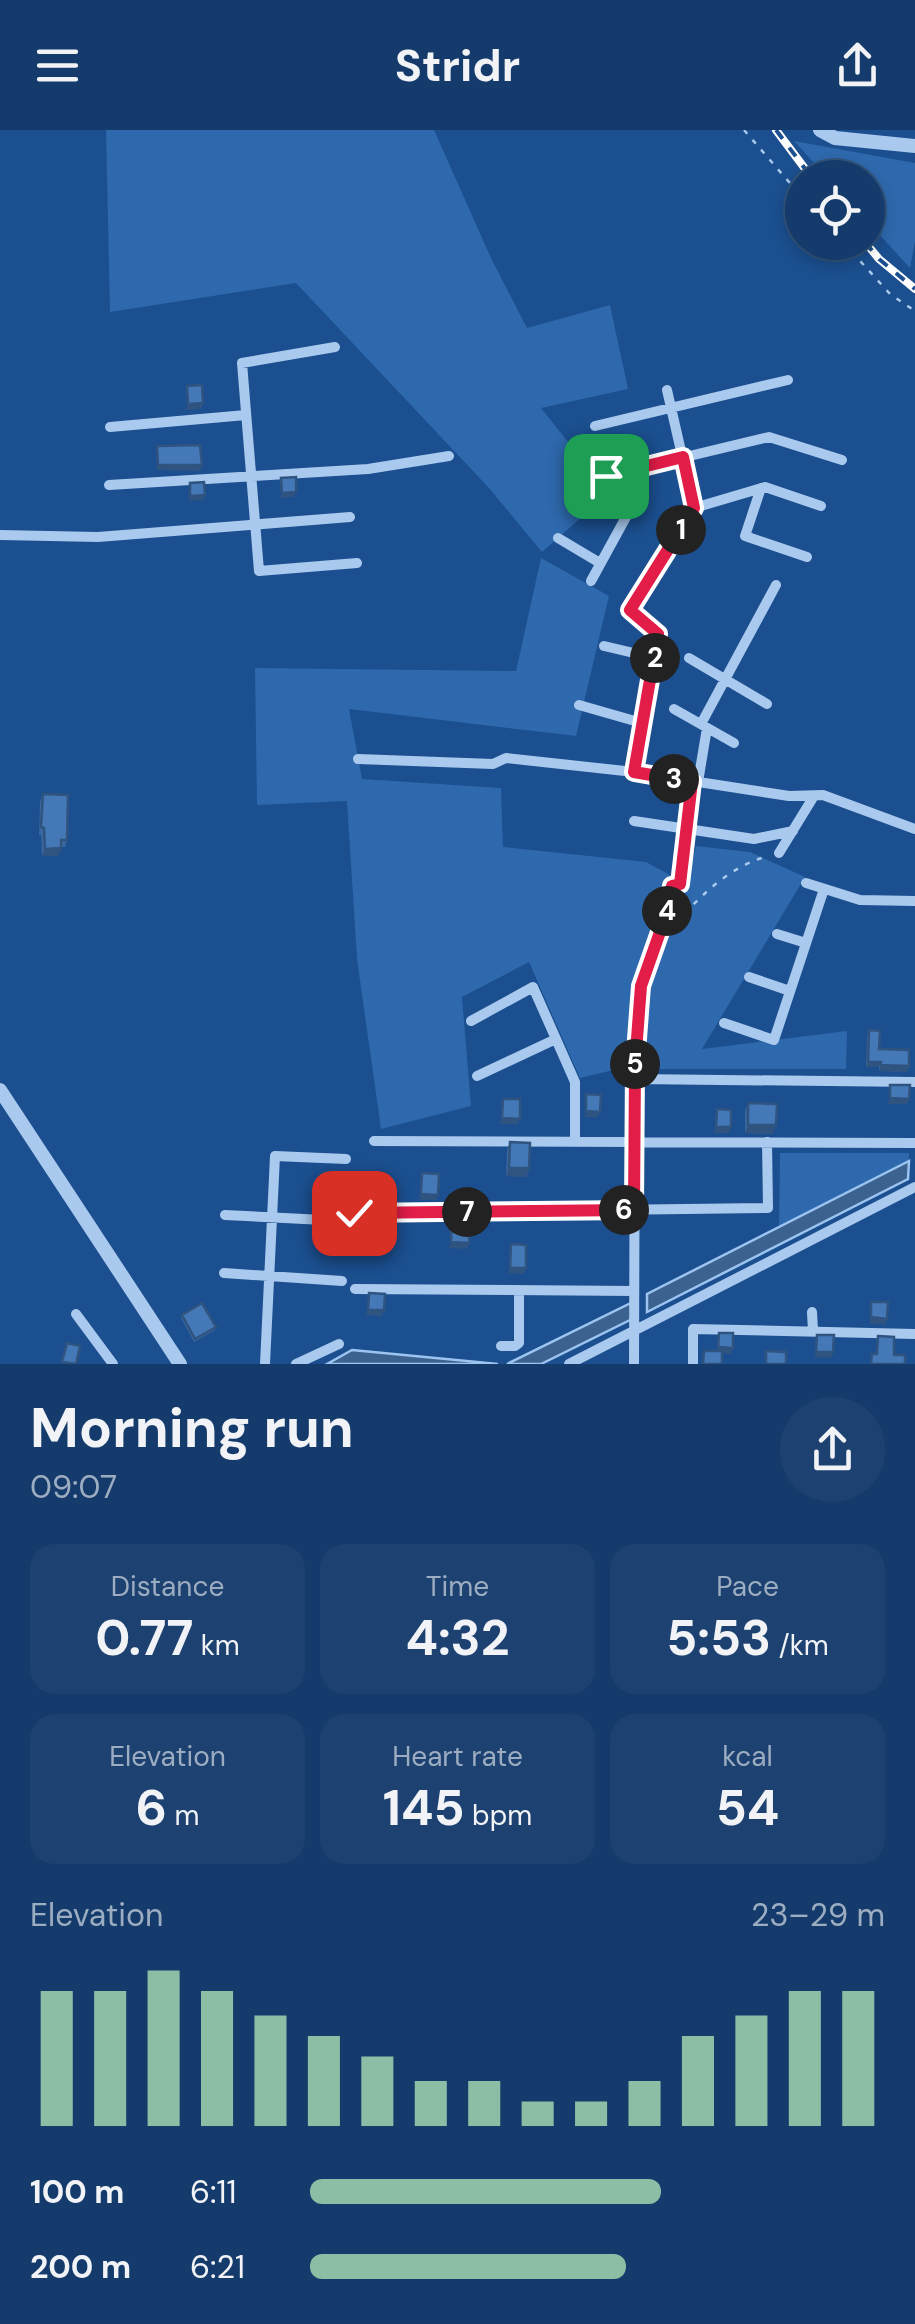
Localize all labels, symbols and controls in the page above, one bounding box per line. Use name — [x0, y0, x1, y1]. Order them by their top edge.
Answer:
text: Stridr — [395, 36, 520, 95]
icon: menu — [30, 38, 85, 93]
icon: share — [830, 38, 885, 93]
map controls — [785, 160, 885, 260]
button: locate — [785, 160, 885, 260]
pin — [564, 434, 649, 519]
icon: arrive — [579, 449, 634, 504]
pin: 1 — [656, 505, 706, 555]
text: 1 — [676, 511, 686, 548]
pin: 2 — [630, 633, 680, 683]
text: 2 — [647, 639, 663, 676]
pin: 3 — [649, 754, 699, 804]
text: 3 — [666, 760, 682, 797]
pin: 4 — [642, 886, 692, 936]
text: 4 — [658, 892, 676, 929]
pin: 5 — [610, 1039, 660, 1089]
text: 5 — [626, 1045, 644, 1082]
pin — [312, 1171, 397, 1256]
pin: 6 — [599, 1185, 649, 1235]
icon: check — [327, 1186, 382, 1241]
pin: 7 — [442, 1187, 492, 1237]
text: 6 — [615, 1191, 633, 1228]
text: 7 — [459, 1193, 475, 1230]
text: Morning run — [30, 1392, 354, 1464]
button: share — [780, 1397, 885, 1502]
text: 09:07 — [30, 1466, 117, 1508]
text: Distance — [111, 1568, 224, 1605]
text: Time — [426, 1568, 489, 1605]
text: Pace — [716, 1568, 779, 1605]
text: 0.77 — [95, 1605, 193, 1671]
text: 4:32 — [405, 1605, 510, 1671]
text: 5:53 — [666, 1605, 771, 1671]
text: km — [193, 1627, 240, 1664]
text: /km — [771, 1627, 829, 1664]
text: Elevation — [109, 1738, 226, 1775]
text: Heart rate — [392, 1738, 523, 1775]
text: kcal — [722, 1738, 773, 1775]
text: 6 — [135, 1775, 167, 1841]
text: 145 — [383, 1775, 465, 1841]
text: 54 — [716, 1775, 779, 1841]
text: m — [167, 1797, 200, 1834]
text: bpm — [465, 1797, 532, 1834]
text: Elevation — [30, 1894, 163, 1936]
text: 23–29 m — [751, 1894, 885, 1936]
text: 100 m — [30, 2171, 124, 2213]
text: 6:11 — [190, 2171, 237, 2213]
text: 200 m — [30, 2246, 131, 2288]
text: 6:21 — [190, 2246, 245, 2288]

